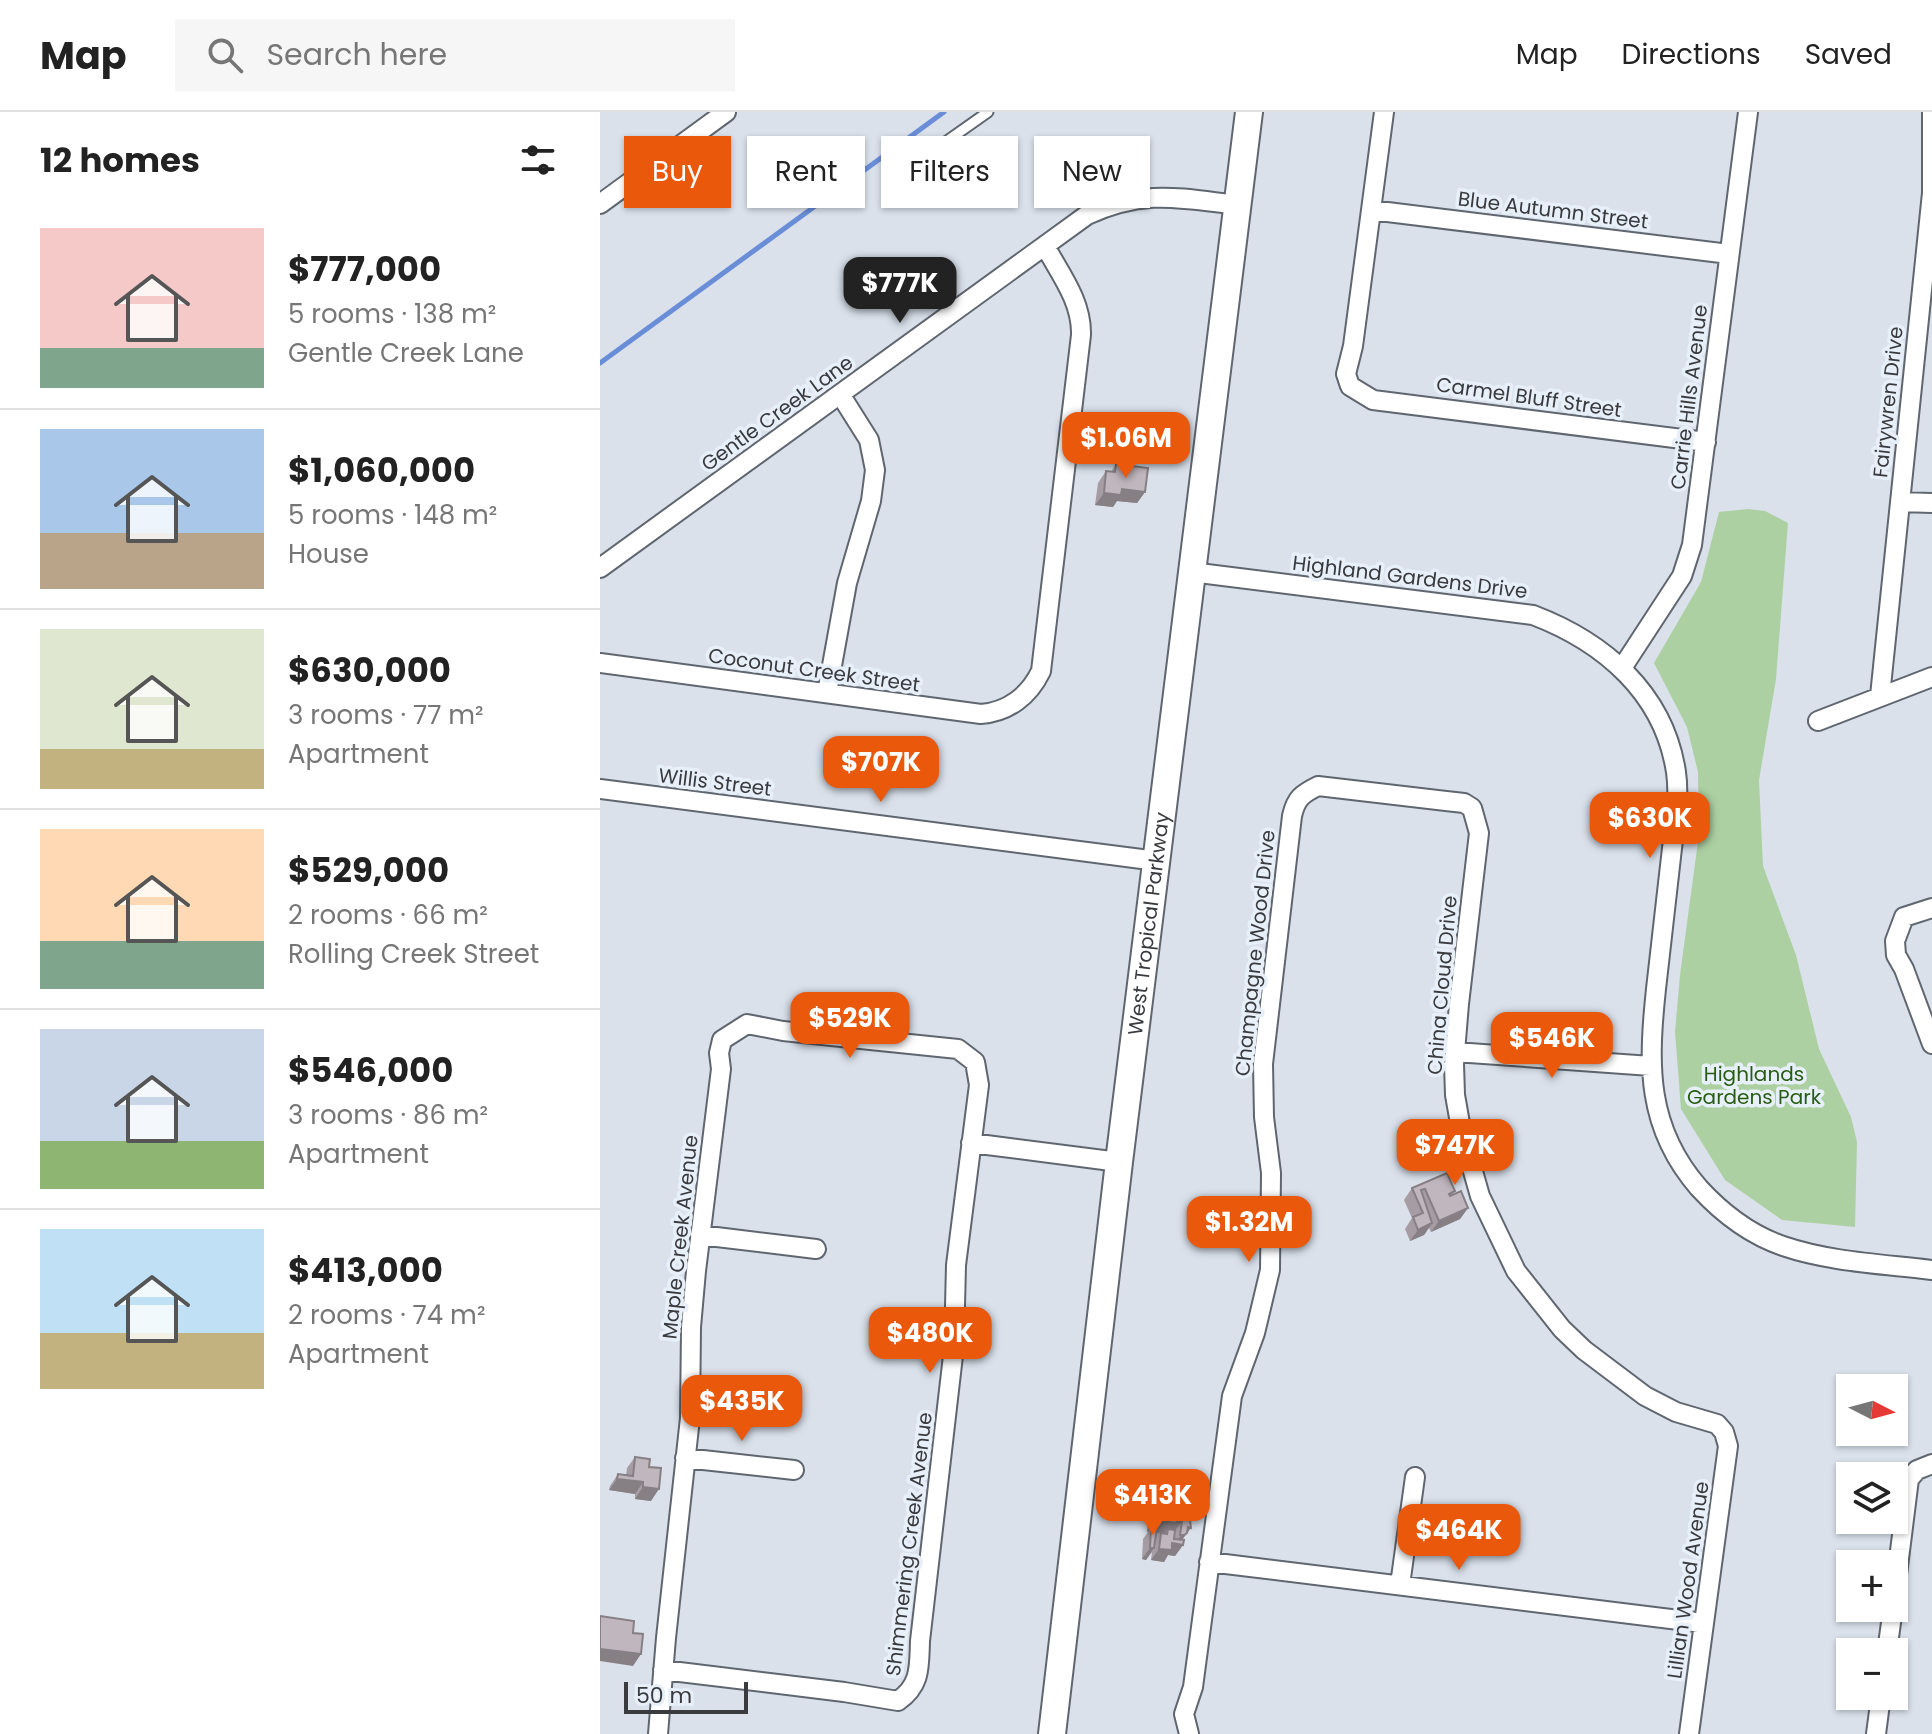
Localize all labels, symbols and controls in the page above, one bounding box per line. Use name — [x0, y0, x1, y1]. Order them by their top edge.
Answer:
search box — [175, 19, 735, 91]
text: Map — [40, 29, 127, 82]
icon: search — [203, 33, 247, 77]
text: Search here — [267, 33, 447, 76]
text: Map — [1516, 35, 1578, 74]
text: Directions — [1622, 35, 1761, 74]
text: Saved — [1805, 35, 1892, 74]
text: 12 homes — [40, 136, 200, 184]
chip: Buy — [624, 136, 731, 208]
chip: Rent — [747, 136, 865, 208]
chip: Filters — [881, 136, 1018, 208]
chip: New — [1034, 136, 1150, 208]
icon: filters — [516, 138, 560, 182]
street label: Blue Autumn Street — [1456, 184, 1650, 236]
text: $777,000 — [288, 245, 441, 293]
pin: $777K — [844, 257, 956, 325]
icon: home — [104, 260, 200, 356]
text: $777K — [862, 265, 938, 301]
text: 5 rooms · 138 m² — [288, 296, 496, 332]
street label: Carrie Hills Avenue — [1664, 303, 1714, 491]
street label: Fairywren Drive — [1866, 325, 1910, 479]
text: Gentle Creek Lane — [288, 335, 524, 371]
street label: Gentle Creek Lane — [695, 348, 859, 478]
street label: Carmel Bluff Street — [1435, 370, 1623, 424]
pin: $1.06M — [1061, 412, 1191, 480]
text: $1.06M — [1080, 420, 1172, 456]
text: $1,060,000 — [288, 446, 475, 494]
icon: home — [104, 461, 200, 557]
text: 5 rooms · 148 m² — [288, 497, 497, 533]
text: House — [288, 536, 369, 572]
street label: Highland Gardens Drive — [1291, 549, 1529, 605]
street label: Coconut Creek Street — [706, 641, 922, 699]
text: $630,000 — [288, 646, 451, 694]
icon: home — [104, 661, 200, 757]
text: 3 rooms · 77 m² — [288, 697, 484, 733]
text: Apartment — [288, 736, 429, 772]
pin: $707K — [825, 736, 937, 804]
text: $707K — [841, 744, 921, 780]
street label: Willis Street — [657, 761, 773, 803]
pin: $630K — [1594, 792, 1706, 860]
text: $630K — [1608, 800, 1692, 836]
street label: West Tropical Parkway — [1121, 811, 1176, 1037]
street label: Champagne Wood Drive — [1228, 828, 1282, 1078]
text: $529,000 — [288, 846, 449, 894]
icon: home — [104, 861, 200, 957]
street label: China Cloud Drive — [1420, 894, 1464, 1076]
text: 2 rooms · 66 m² — [288, 897, 488, 933]
text: Rolling Creek Street — [288, 936, 539, 972]
pin: $529K — [794, 992, 906, 1060]
text: $529K — [809, 1000, 891, 1036]
pin: $546K — [1496, 1012, 1608, 1080]
text: $546K — [1509, 1020, 1595, 1056]
text: $546,000 — [288, 1046, 453, 1094]
park label: Highlands Gardens Park — [1687, 1060, 1822, 1111]
icon: home — [104, 1061, 200, 1157]
text: 3 rooms · 86 m² — [288, 1097, 488, 1133]
pin: $747K — [1399, 1119, 1511, 1187]
text: $747K — [1415, 1127, 1495, 1163]
street label: Maple Creek Avenue — [655, 1133, 705, 1341]
text: Apartment — [288, 1136, 429, 1172]
pin: $1.32M — [1184, 1196, 1314, 1264]
text: $1.32M — [1205, 1204, 1293, 1240]
text: $413,000 — [288, 1246, 443, 1294]
icon: home — [104, 1261, 200, 1357]
text: 2 rooms · 74 m² — [288, 1297, 485, 1333]
pin: $480K — [874, 1307, 986, 1375]
text: $480K — [887, 1315, 973, 1351]
text: Apartment — [288, 1336, 429, 1372]
north arrow — [1836, 1374, 1908, 1446]
map controls — [1836, 1374, 1908, 1710]
pin: $435K — [686, 1375, 798, 1443]
text: $435K — [699, 1383, 785, 1419]
street label: Shimmering Creek Avenue — [879, 1411, 939, 1677]
button: layers — [1836, 1462, 1908, 1534]
pin: $413K — [1097, 1469, 1209, 1537]
text: $413K — [1114, 1477, 1192, 1513]
street label: Lillian Wood Avenue — [1660, 1479, 1716, 1681]
pin: $464K — [1403, 1504, 1515, 1572]
text: $464K — [1416, 1512, 1503, 1548]
button: + — [1836, 1550, 1908, 1622]
button: − — [1836, 1638, 1908, 1710]
scale bar — [624, 1678, 748, 1714]
text: 50 m — [636, 1680, 692, 1711]

